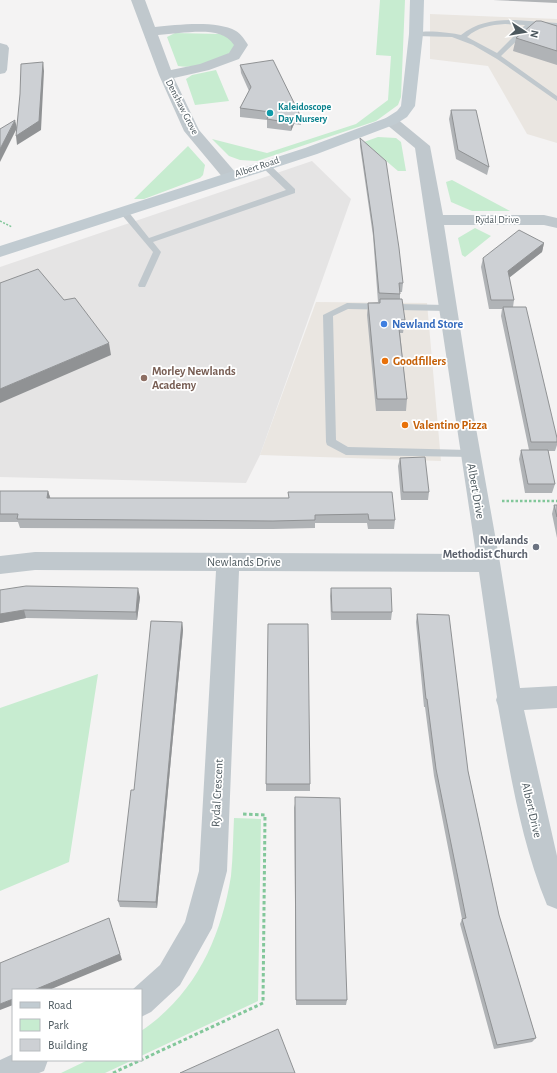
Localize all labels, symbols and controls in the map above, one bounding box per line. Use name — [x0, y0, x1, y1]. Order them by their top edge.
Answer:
north arrow — [505, 12, 545, 52]
text: N — [528, 29, 540, 39]
street label: Denshaw Grove — [164, 78, 200, 137]
place label: Kaleidoscope Day Nursery — [278, 102, 332, 124]
marker: Kaleidoscope Day Nursery — [265, 108, 275, 118]
street label: Albert Road — [234, 155, 280, 179]
street label: Rydal Drive — [475, 215, 519, 225]
place label: Newland Store — [392, 318, 463, 330]
marker: Newland Store — [379, 319, 389, 329]
place label: Goodfillers — [393, 355, 447, 367]
marker: Goodfillers — [380, 356, 390, 366]
place label: Morley Newlands Academy — [152, 365, 236, 392]
marker: Morley Newlands Academy — [139, 373, 149, 383]
place label: Valentino Pizza — [413, 419, 488, 431]
marker: Valentino Pizza — [400, 420, 410, 430]
street label: Albert Drive — [465, 462, 487, 520]
place label: Newlands Methodist Church — [443, 534, 528, 560]
marker: Newlands Methodist Church — [531, 542, 541, 552]
street label: Newlands Drive — [207, 556, 281, 568]
street label: Rydal Crescent — [209, 759, 226, 827]
street label: Albert Drive — [520, 781, 544, 839]
legend — [12, 989, 142, 1061]
text: Road — [48, 999, 72, 1011]
text: Park — [48, 1019, 69, 1031]
text: Building — [48, 1039, 88, 1051]

